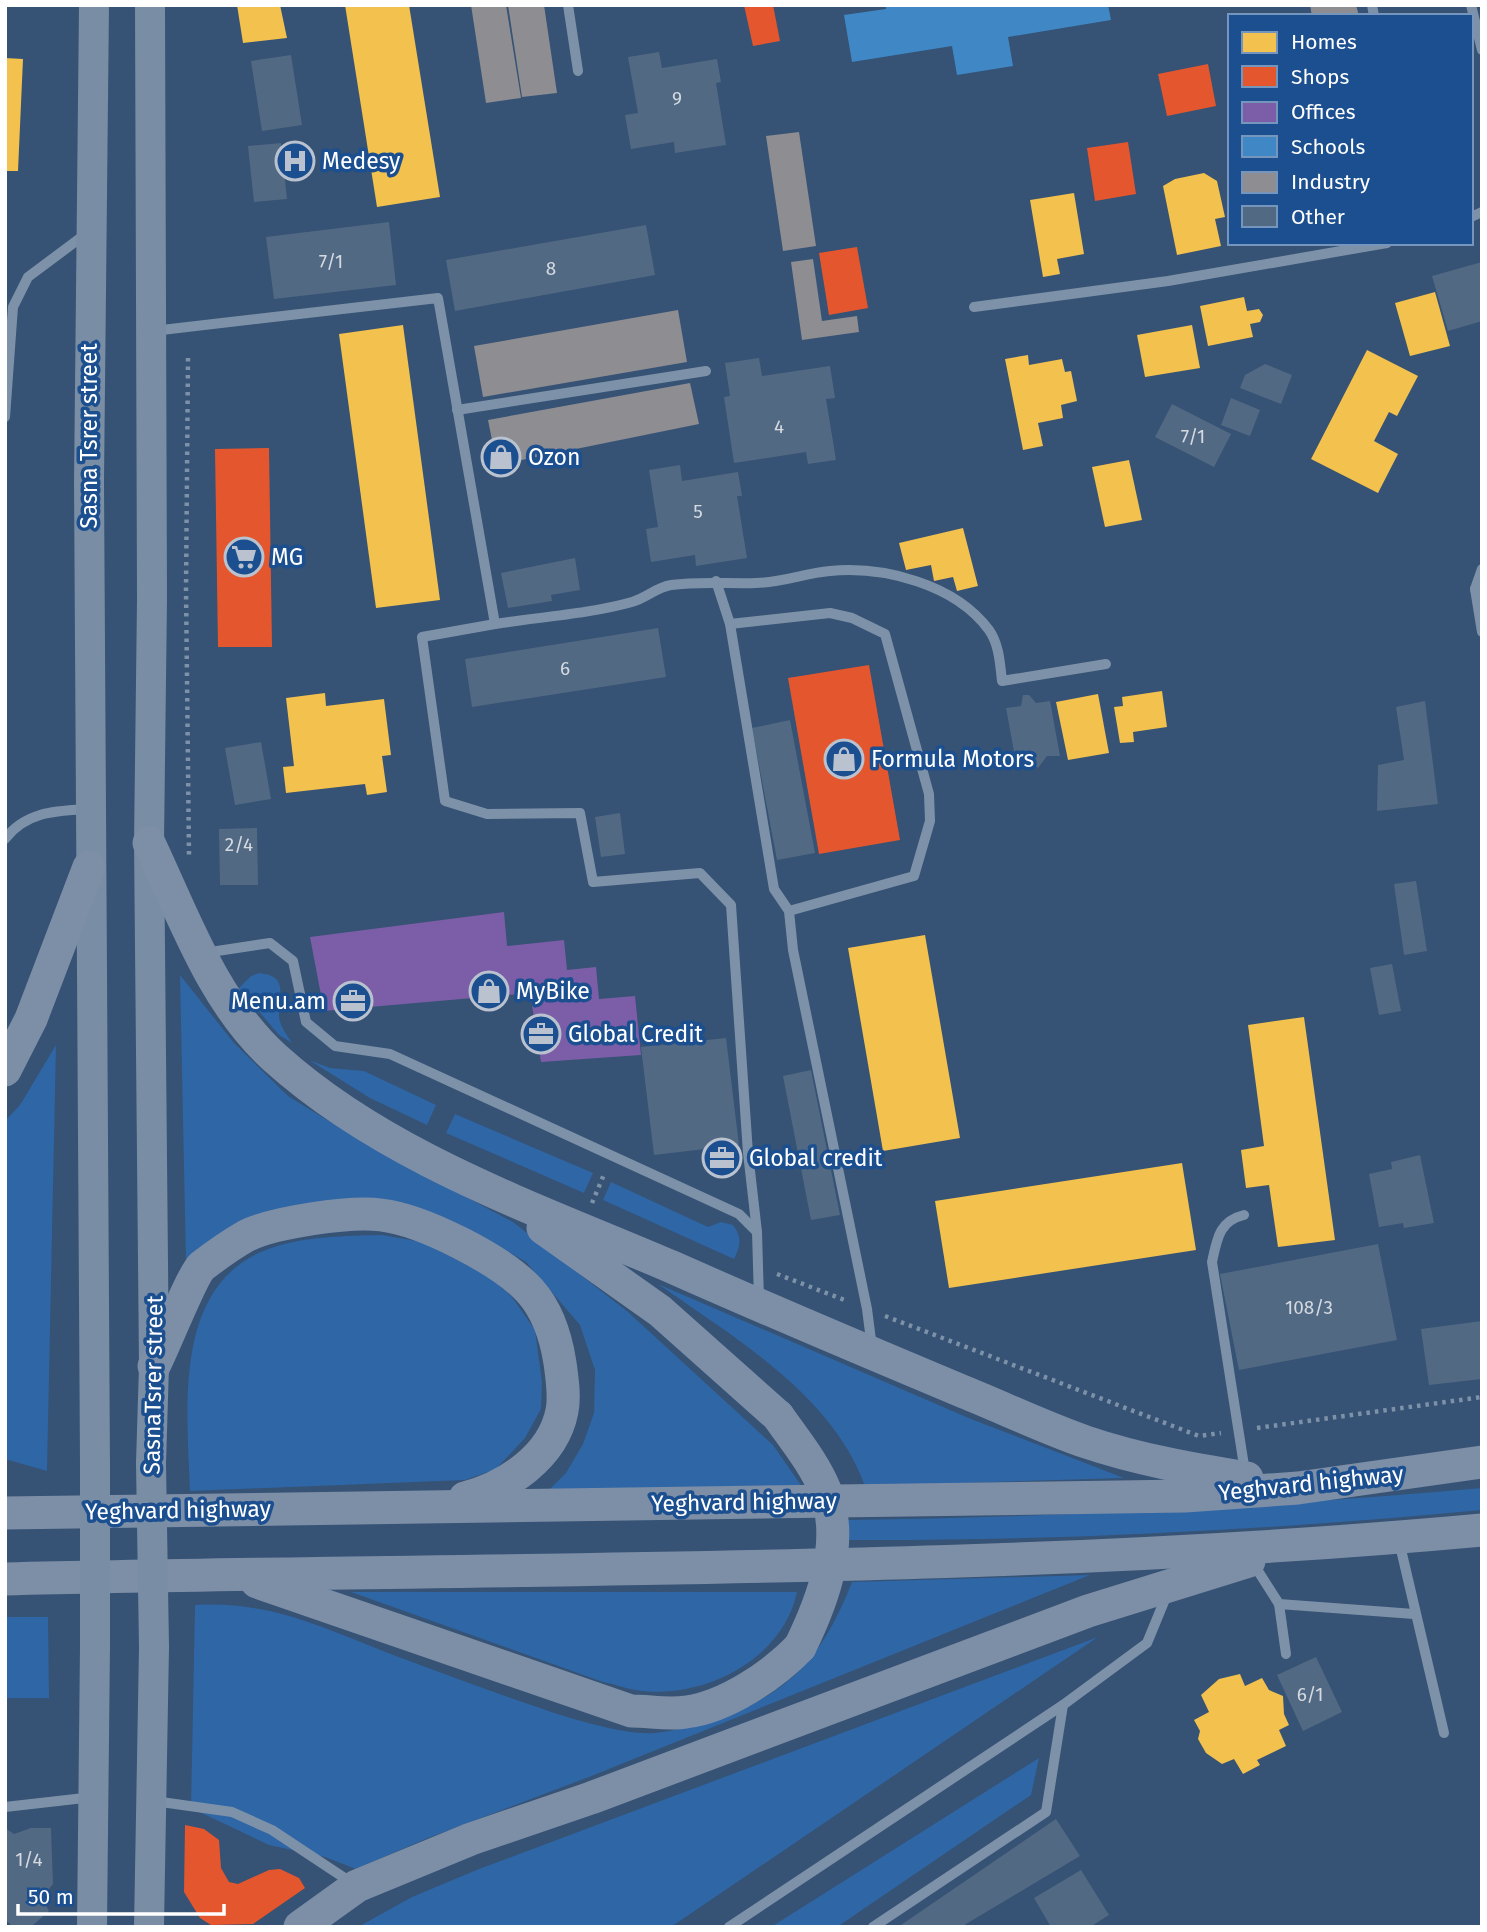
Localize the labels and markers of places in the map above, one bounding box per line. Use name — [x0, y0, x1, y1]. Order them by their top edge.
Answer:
hospital icon: Medesy — [274, 140, 316, 182]
place label: Medesy — [322, 147, 401, 175]
shop icon: Ozon — [480, 436, 522, 478]
place label: Ozon — [528, 443, 581, 471]
supermarket icon: MG — [223, 536, 265, 578]
place label: MG — [271, 543, 303, 571]
shop icon: Formula Motors — [823, 738, 865, 780]
place label: Formula Motors — [871, 745, 1034, 773]
shop icon: MyBike — [468, 970, 510, 1012]
place label: MyBike — [516, 977, 590, 1005]
office icon: Menu.am — [332, 980, 374, 1022]
place label: Menu.am — [231, 987, 326, 1015]
office icon: Global Credit — [520, 1013, 562, 1055]
place label: Global Credit — [568, 1020, 704, 1048]
office icon: Global credit — [701, 1137, 743, 1179]
place label: Global credit — [749, 1144, 883, 1172]

